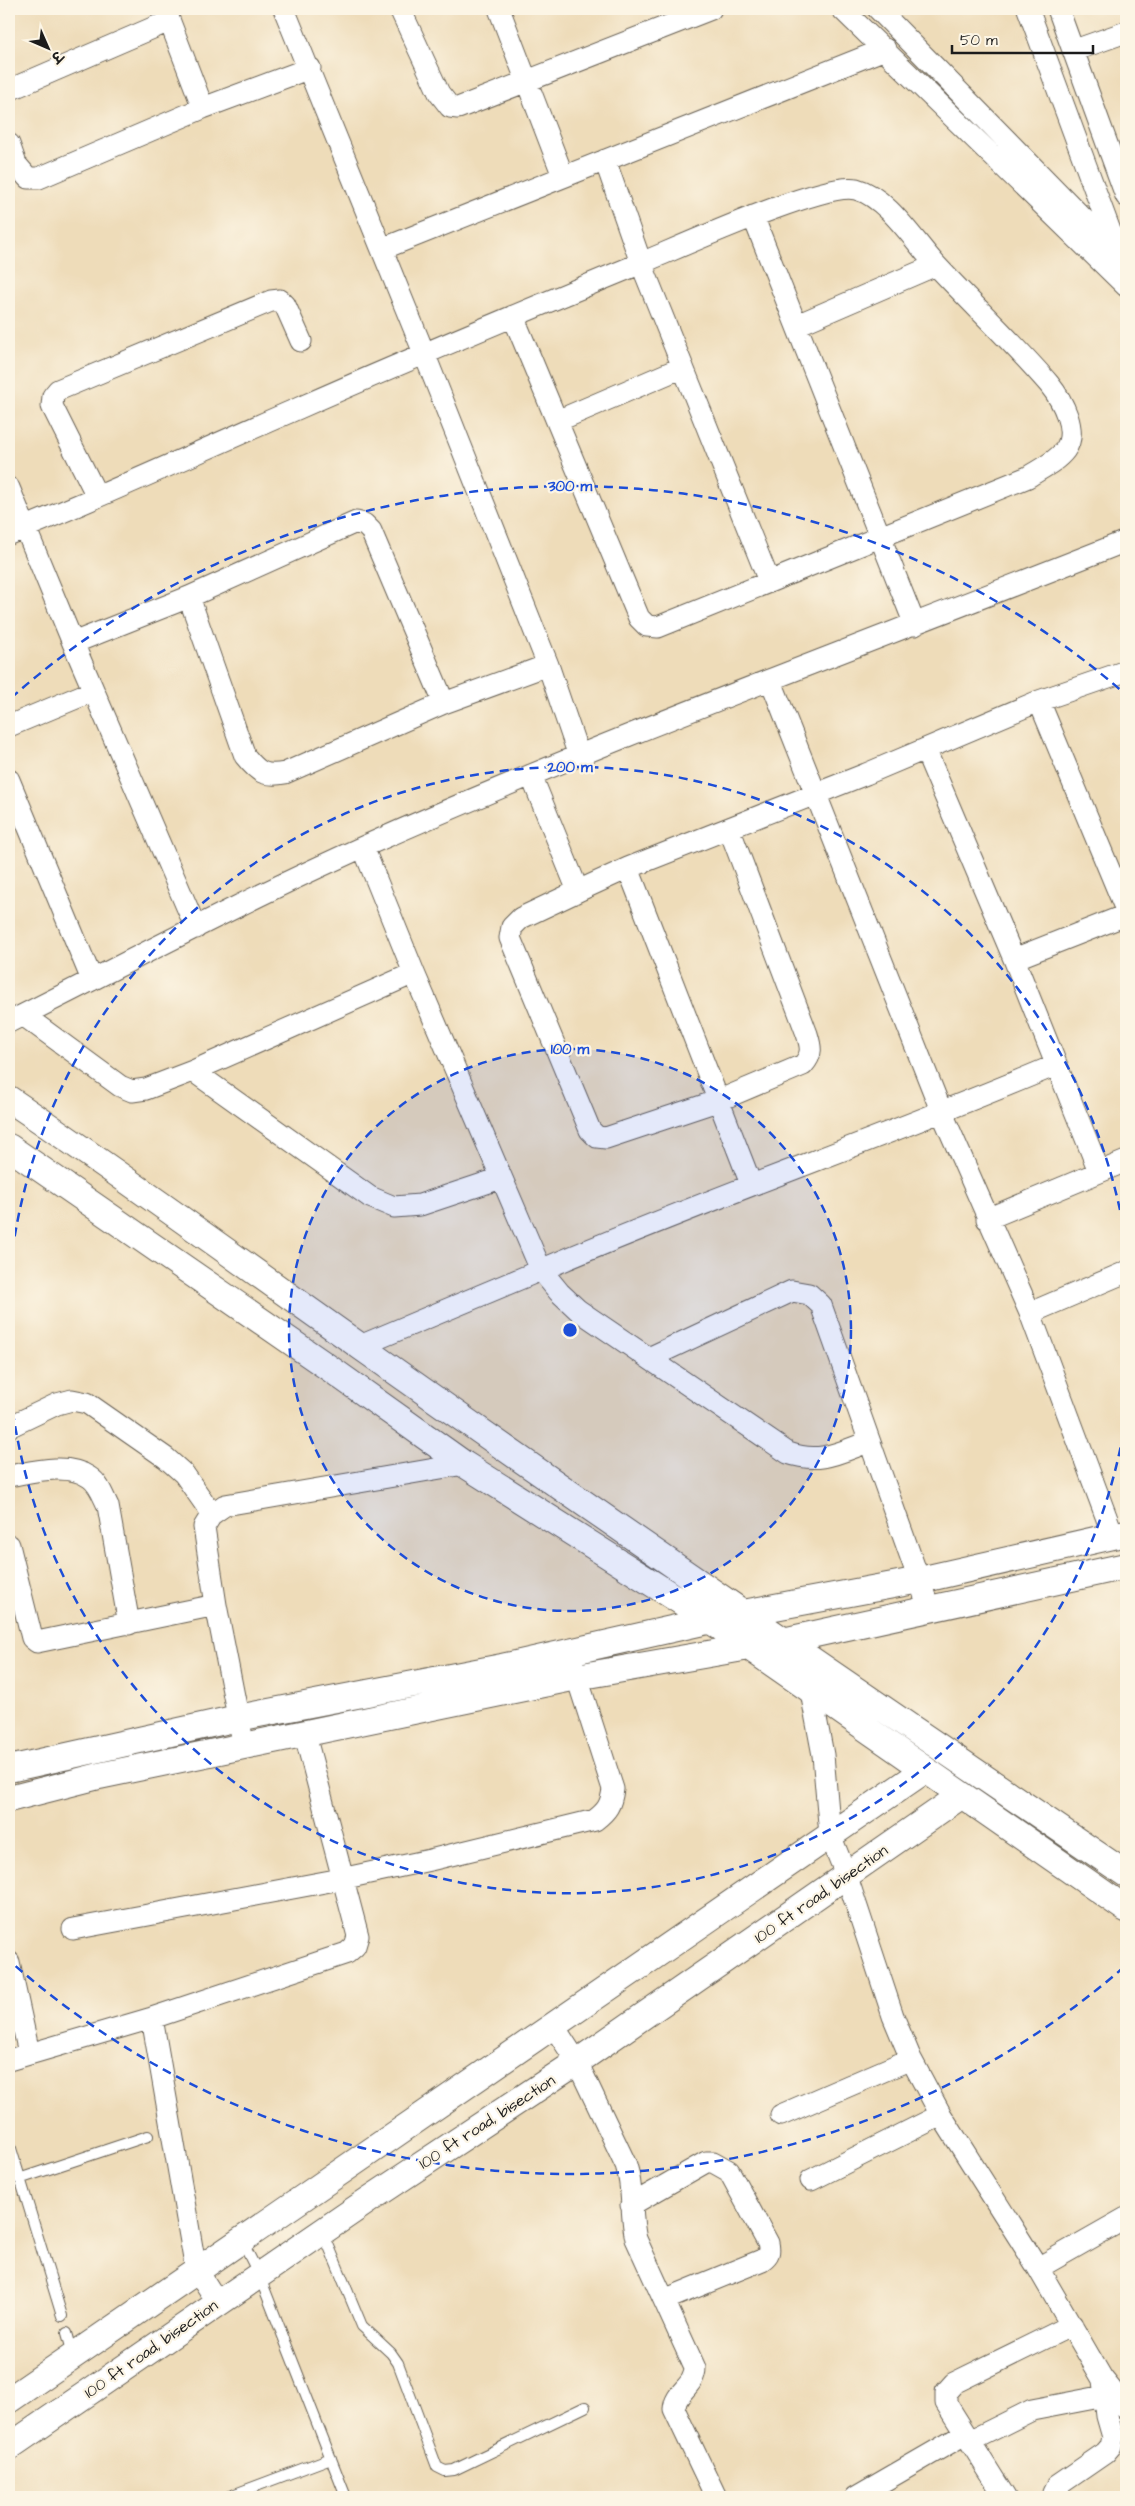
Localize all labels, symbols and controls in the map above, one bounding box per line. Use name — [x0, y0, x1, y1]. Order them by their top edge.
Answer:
north arrow — [22, 22, 72, 72]
scale bar — [952, 22, 1094, 54]
text: 50 m — [960, 30, 998, 51]
text: उ — [45, 45, 68, 68]
text: 300 m — [547, 476, 592, 497]
text: 200 m — [546, 757, 593, 778]
text: 100 m — [551, 1039, 590, 1060]
centre of rings — [561, 1321, 579, 1339]
street label: 100 ft road, bisection — [750, 1840, 892, 1948]
street label: 100 ft road, bisection — [415, 2070, 559, 2174]
street label: 100 ft road, bisection — [80, 2295, 222, 2403]

